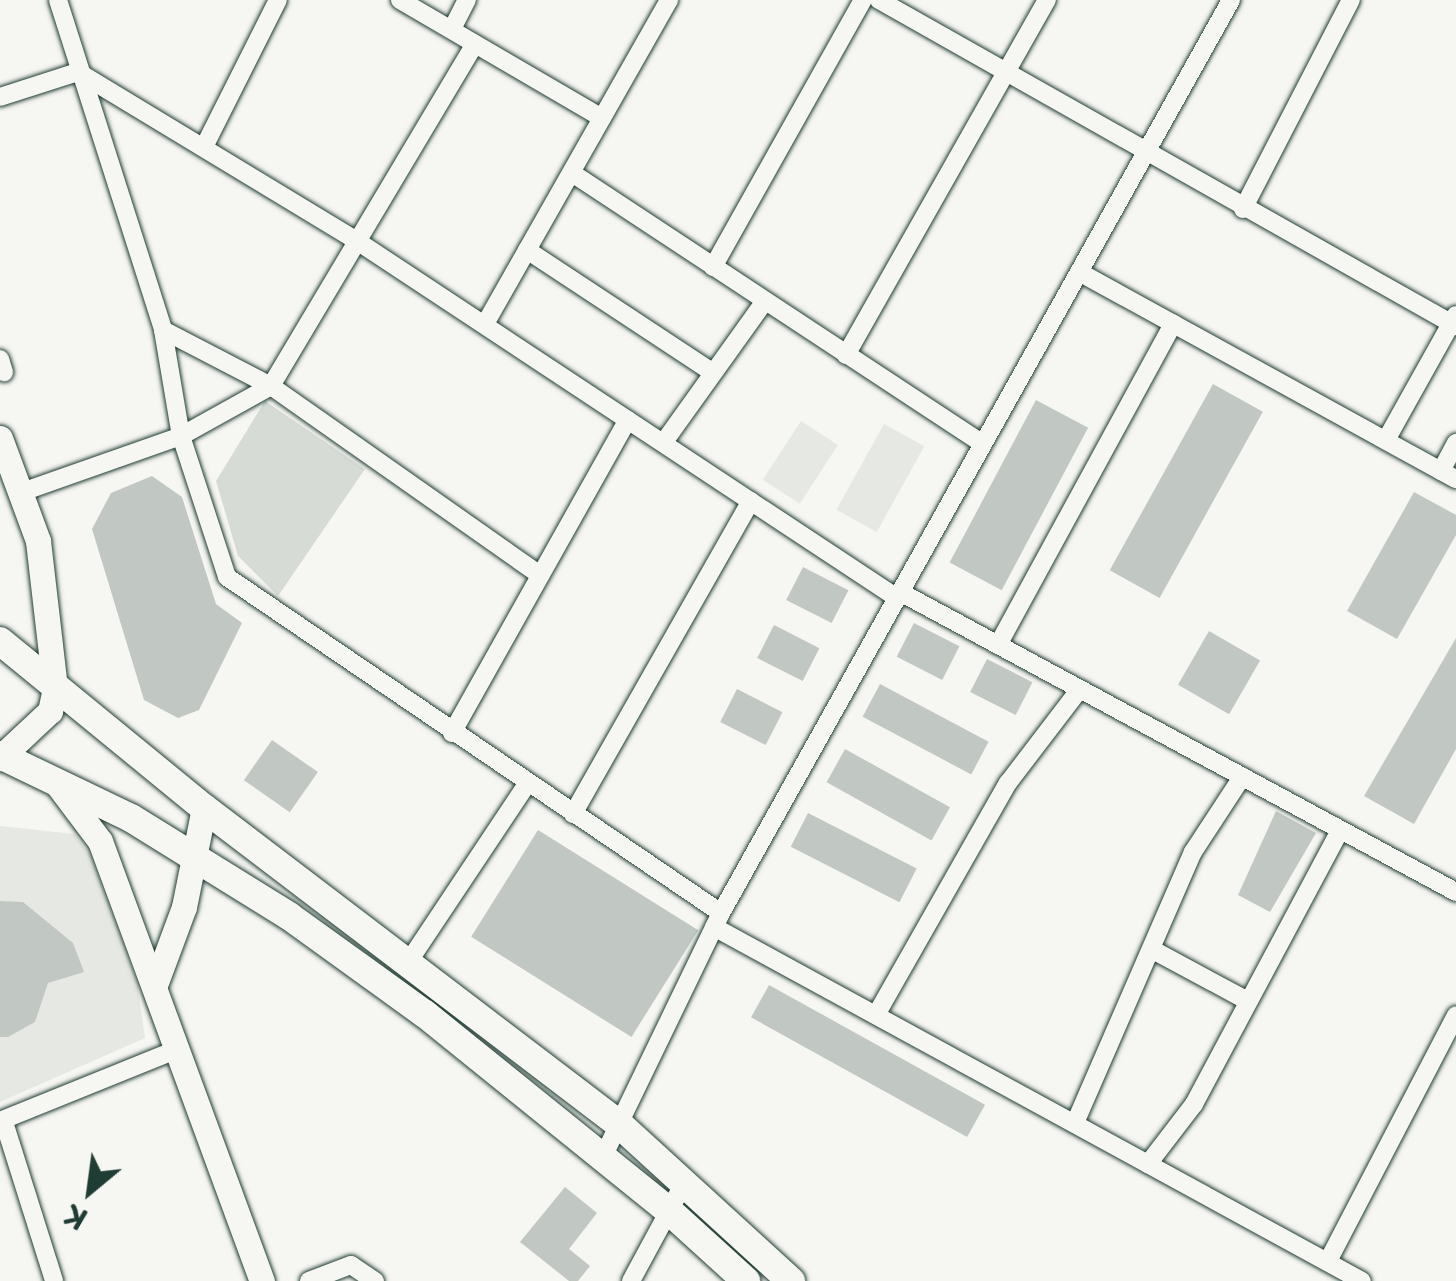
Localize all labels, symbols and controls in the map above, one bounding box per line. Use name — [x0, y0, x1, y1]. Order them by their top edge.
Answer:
north arrow — [40, 1141, 140, 1241]
text: K — [56, 1194, 95, 1241]

